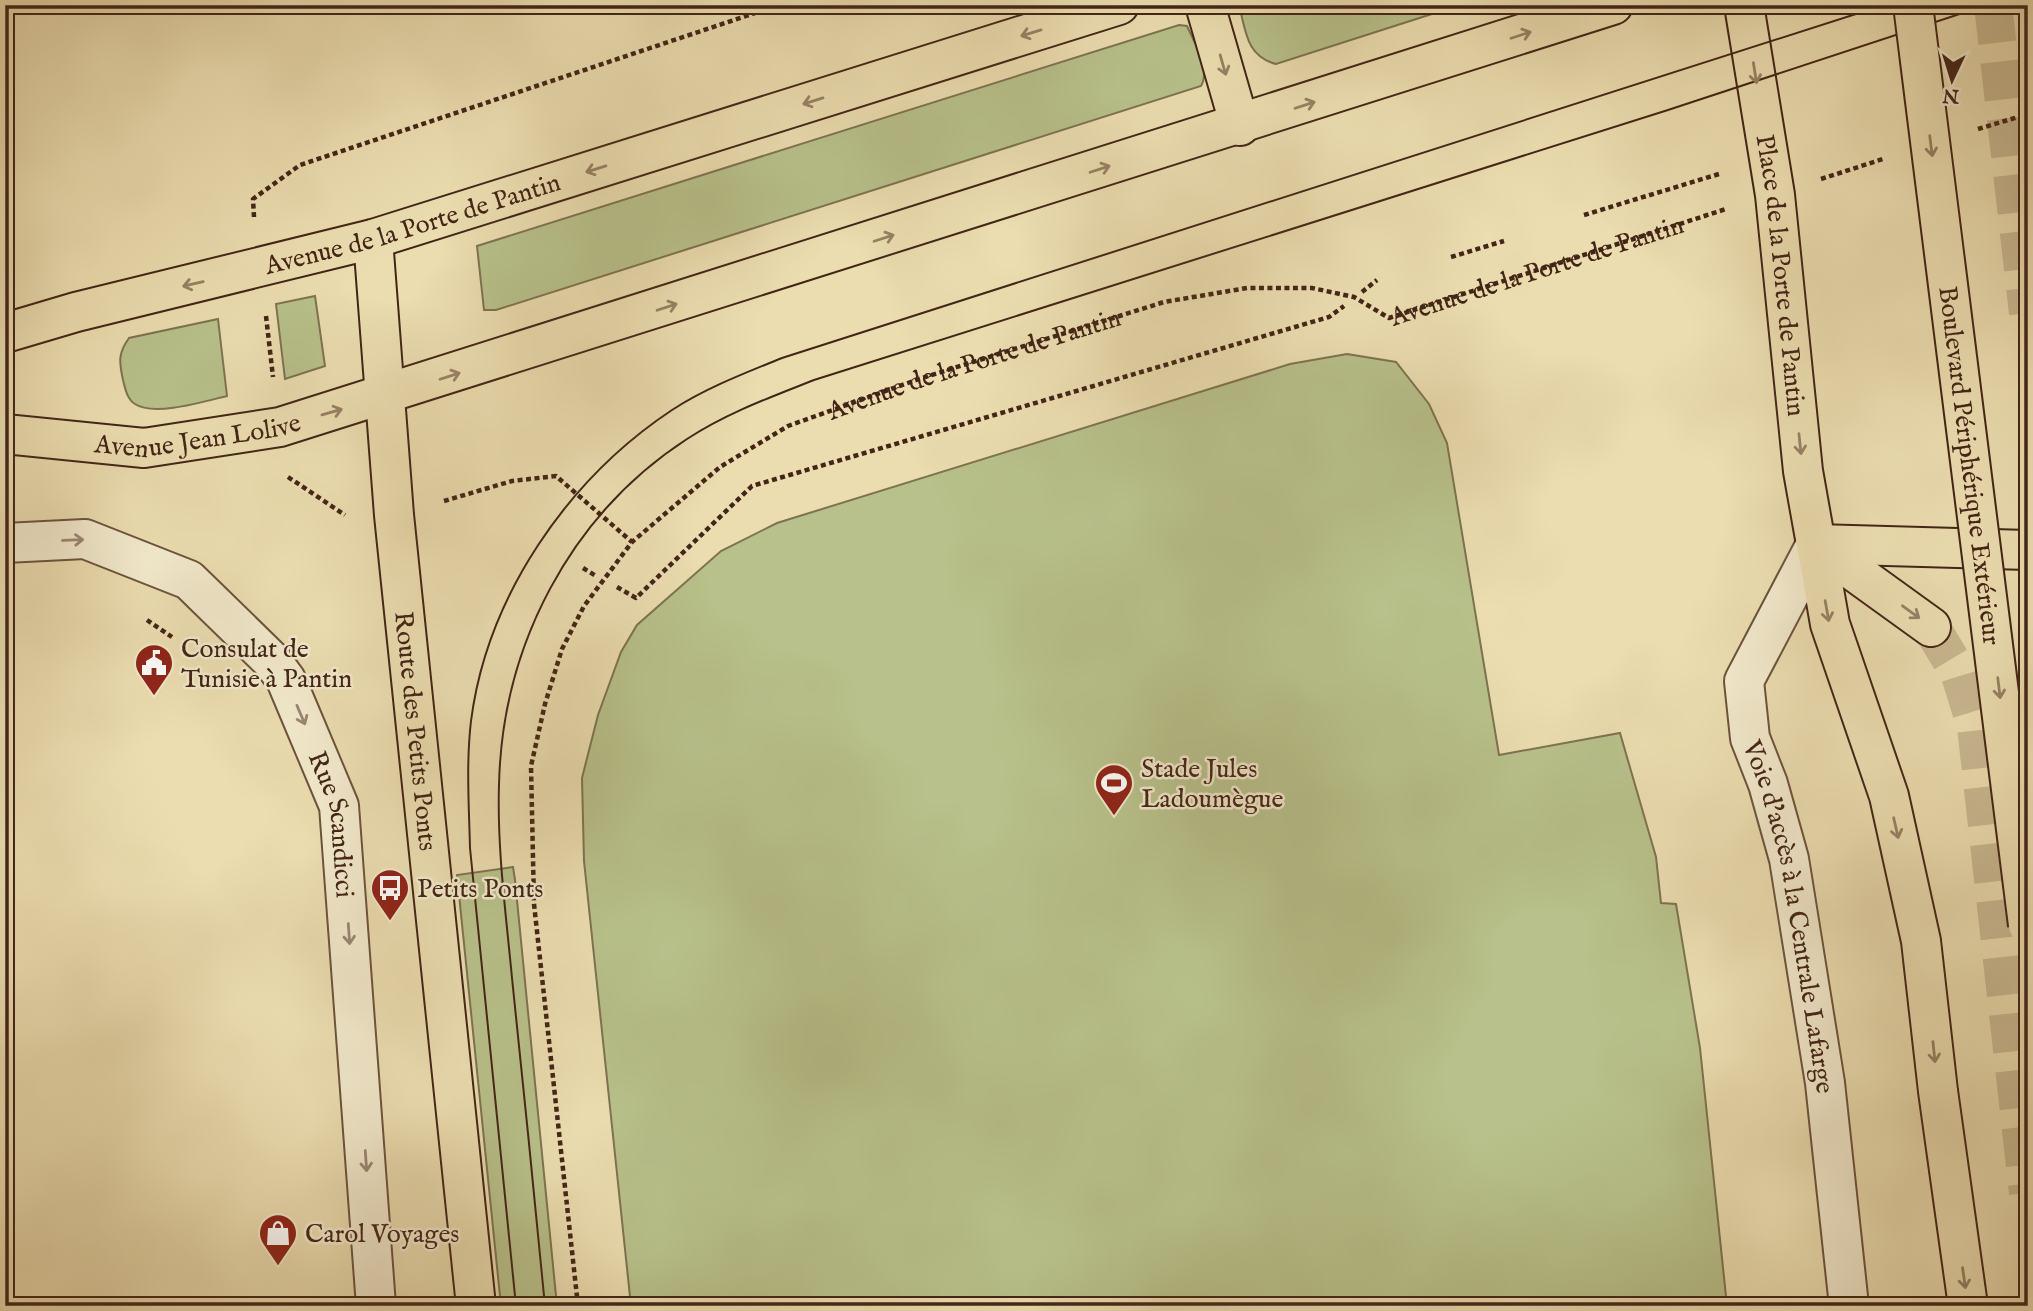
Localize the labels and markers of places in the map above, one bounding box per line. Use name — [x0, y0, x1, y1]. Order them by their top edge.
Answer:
place label: Consulat de Tunisie à Pantin — [181, 633, 352, 696]
public building icon: Consulat de Tunisie à Pantin — [133, 642, 175, 697]
place label: Stade Jules Ladoumègue — [1141, 753, 1283, 816]
sports icon: Stade Jules Ladoumègue — [1093, 762, 1135, 817]
bus stop icon: Petits Ponts — [369, 867, 411, 922]
place label: Petits Ponts — [417, 873, 543, 906]
shop icon: Carol Voyages — [257, 1212, 299, 1267]
place label: Carol Voyages — [305, 1218, 460, 1251]

